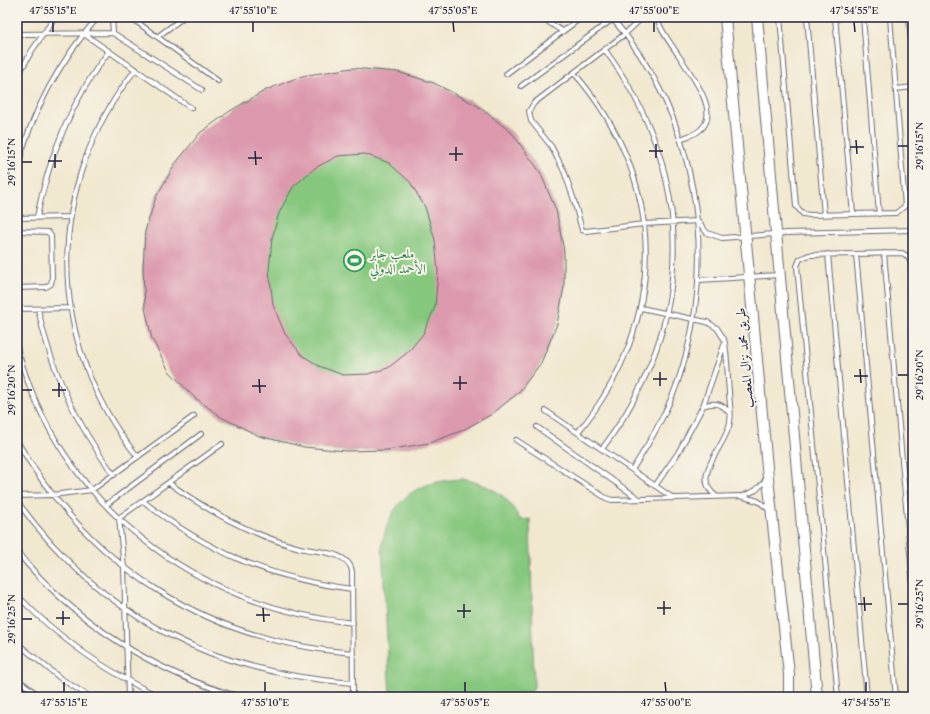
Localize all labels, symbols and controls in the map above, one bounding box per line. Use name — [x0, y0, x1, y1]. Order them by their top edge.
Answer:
text: 47°55'15"E — [29, 4, 77, 17]
text: 47°55'10"E — [229, 4, 277, 17]
text: 47°55'05"E — [428, 4, 478, 17]
text: 47°55'00"E — [629, 4, 679, 17]
text: 47°54'55"E — [830, 4, 878, 17]
text: 29°16'15"N — [913, 122, 926, 170]
text: 29°16'15"N — [5, 138, 18, 186]
place label: ملعب جابر الأحمد الدولي — [368, 245, 426, 280]
sports icon: ملعب جابر الأحمد الدولي — [341, 247, 367, 273]
street label: طريق محمد نزال المعصب — [732, 307, 758, 409]
text: 29°16'20"N — [913, 349, 926, 401]
text: 29°16'20"N — [5, 364, 18, 416]
text: 29°16'25"N — [913, 579, 926, 629]
text: 29°16'25"N — [5, 594, 18, 644]
text: 47°55'15"E — [40, 696, 88, 709]
text: 47°55'10"E — [241, 696, 289, 709]
text: 47°55'05"E — [440, 696, 490, 709]
text: 47°55'00"E — [641, 696, 691, 709]
text: 47°54'55"E — [842, 696, 890, 709]

